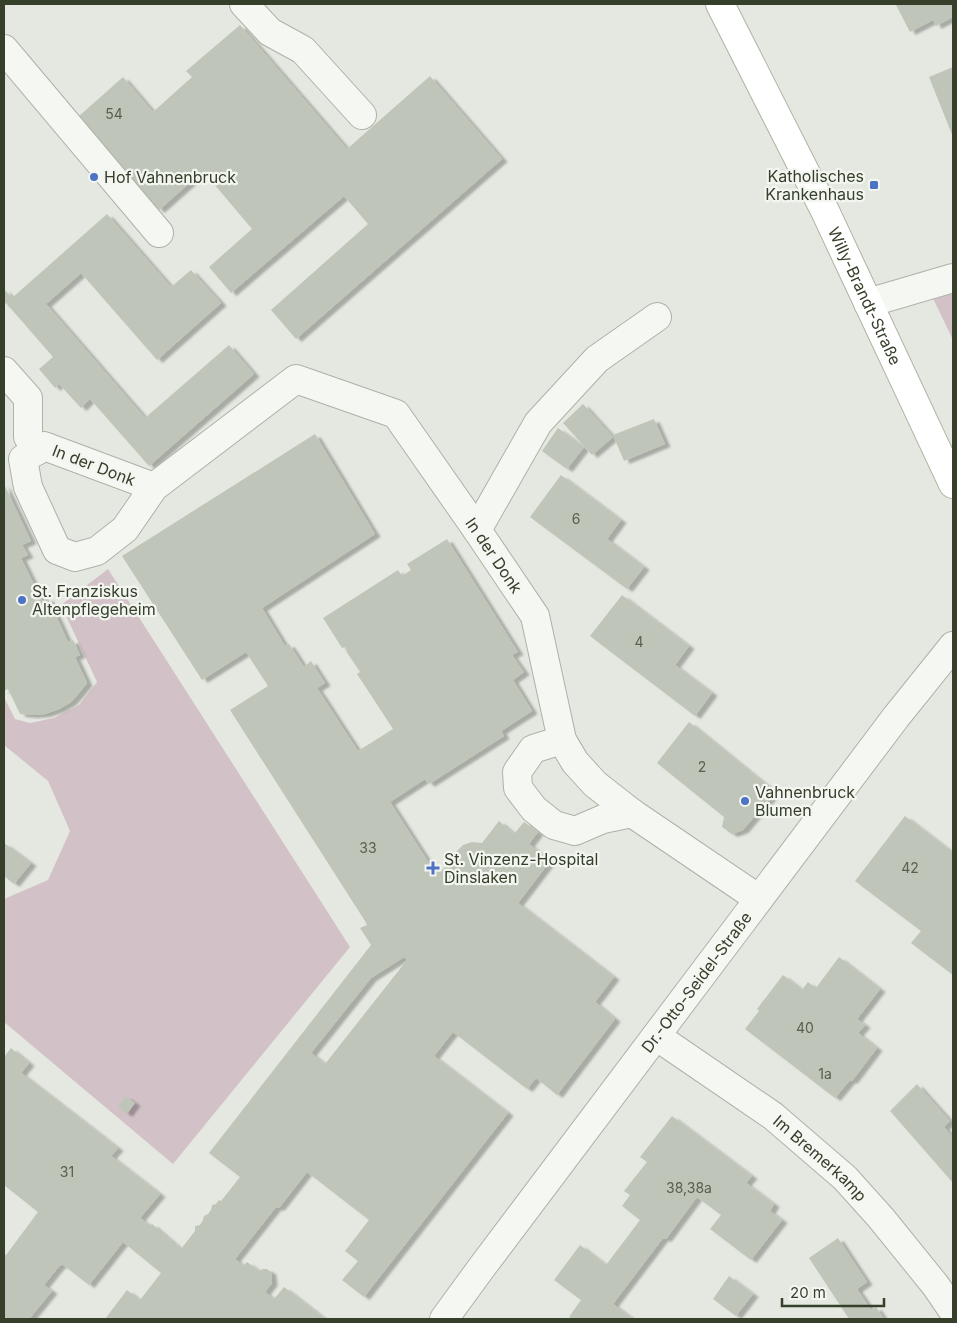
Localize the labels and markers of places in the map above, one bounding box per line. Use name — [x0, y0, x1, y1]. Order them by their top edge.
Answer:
place label: Katholisches Krankenhaus — [765, 166, 864, 204]
place label: Hof Vahnenbruck — [104, 167, 236, 187]
marker: Hof Vahnenbruck — [88, 171, 100, 183]
marker: Katholisches Krankenhaus — [868, 179, 880, 191]
place label: St. Franziskus Altenpflegeheim — [32, 581, 156, 619]
marker: St. Franziskus Altenpflegeheim — [16, 594, 28, 606]
place label: Vahnenbruck Blumen — [755, 782, 855, 820]
marker: Vahnenbruck Blumen — [739, 795, 751, 807]
place label: St. Vinzenz-Hospital Dinslaken — [444, 849, 598, 887]
marker: St. Vinzenz-Hospital Dinslaken — [426, 861, 440, 875]

